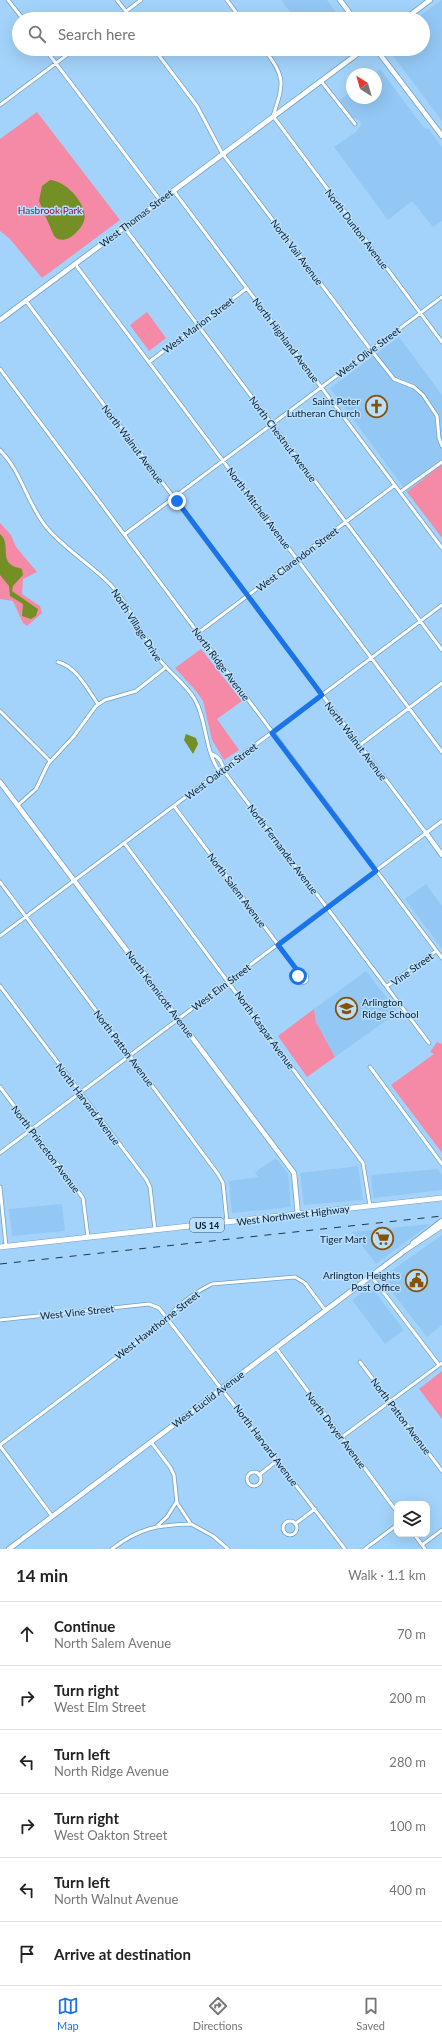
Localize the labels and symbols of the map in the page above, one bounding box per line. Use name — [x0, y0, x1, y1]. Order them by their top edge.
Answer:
north arrow — [346, 68, 382, 104]
street label: West Thomas Street — [97, 186, 175, 249]
street label: North Dunton Avenue — [323, 187, 391, 271]
park label: Hasbrook Park — [18, 204, 83, 216]
street label: North Vail Avenue — [268, 217, 326, 287]
street label: West Marion Street — [160, 294, 236, 356]
street label: North Highland Avenue — [250, 295, 322, 385]
street label: West Olive Street — [333, 324, 403, 380]
street label: North Chestnut Avenue — [247, 394, 319, 484]
church icon: Saint Peter Lutheran Church — [363, 394, 389, 420]
place label: Saint Peter Lutheran Church — [287, 395, 360, 419]
street label: North Walnut Avenue — [99, 402, 167, 486]
street label: North Mitchell Avenue — [224, 465, 294, 551]
route end — [168, 492, 186, 510]
street label: West Clarendon Street — [254, 524, 341, 594]
street label: North Village Drive — [109, 587, 165, 663]
street label: North Ridge Avenue — [190, 625, 252, 703]
street label: North Walnut Avenue — [322, 699, 390, 783]
street label: West Oakton Street — [183, 740, 260, 802]
street label: North Fernandez Avenue — [245, 802, 321, 896]
street label: North Salem Avenue — [205, 850, 269, 930]
street label: North Kennicott Avenue — [123, 948, 197, 1040]
street label: Vine Street — [389, 950, 436, 988]
street label: West Elm Street — [189, 961, 253, 1013]
route start — [289, 967, 307, 985]
street label: North Kaspar Avenue — [233, 989, 297, 1071]
school or university icon: Arlington Ridge School — [333, 995, 359, 1021]
place label: Arlington Ridge School — [362, 996, 419, 1020]
street label: North Patton Avenue — [91, 1007, 157, 1089]
street label: North Harvard Avenue — [53, 1061, 123, 1147]
street label: North Princeton Avenue — [9, 1103, 83, 1195]
street label: West Northwest Highway — [236, 1202, 351, 1228]
road number: US 14 — [190, 1218, 224, 1232]
supermarket icon: Tiger Mart — [369, 1226, 395, 1252]
place label: Tiger Mart — [320, 1233, 366, 1245]
public building icon: Arlington Heights Post Office — [403, 1268, 429, 1294]
place label: Arlington Heights Post Office — [323, 1269, 400, 1293]
street label: West Hawthorne Street — [112, 1288, 202, 1362]
street label: West Vine Street — [40, 1302, 115, 1322]
street label: West Euclid Avenue — [170, 1368, 246, 1430]
street label: North Patton Avenue — [368, 1375, 434, 1457]
street label: North Dwyer Avenue — [303, 1389, 369, 1471]
street label: North Harvard Avenue — [231, 1402, 301, 1488]

